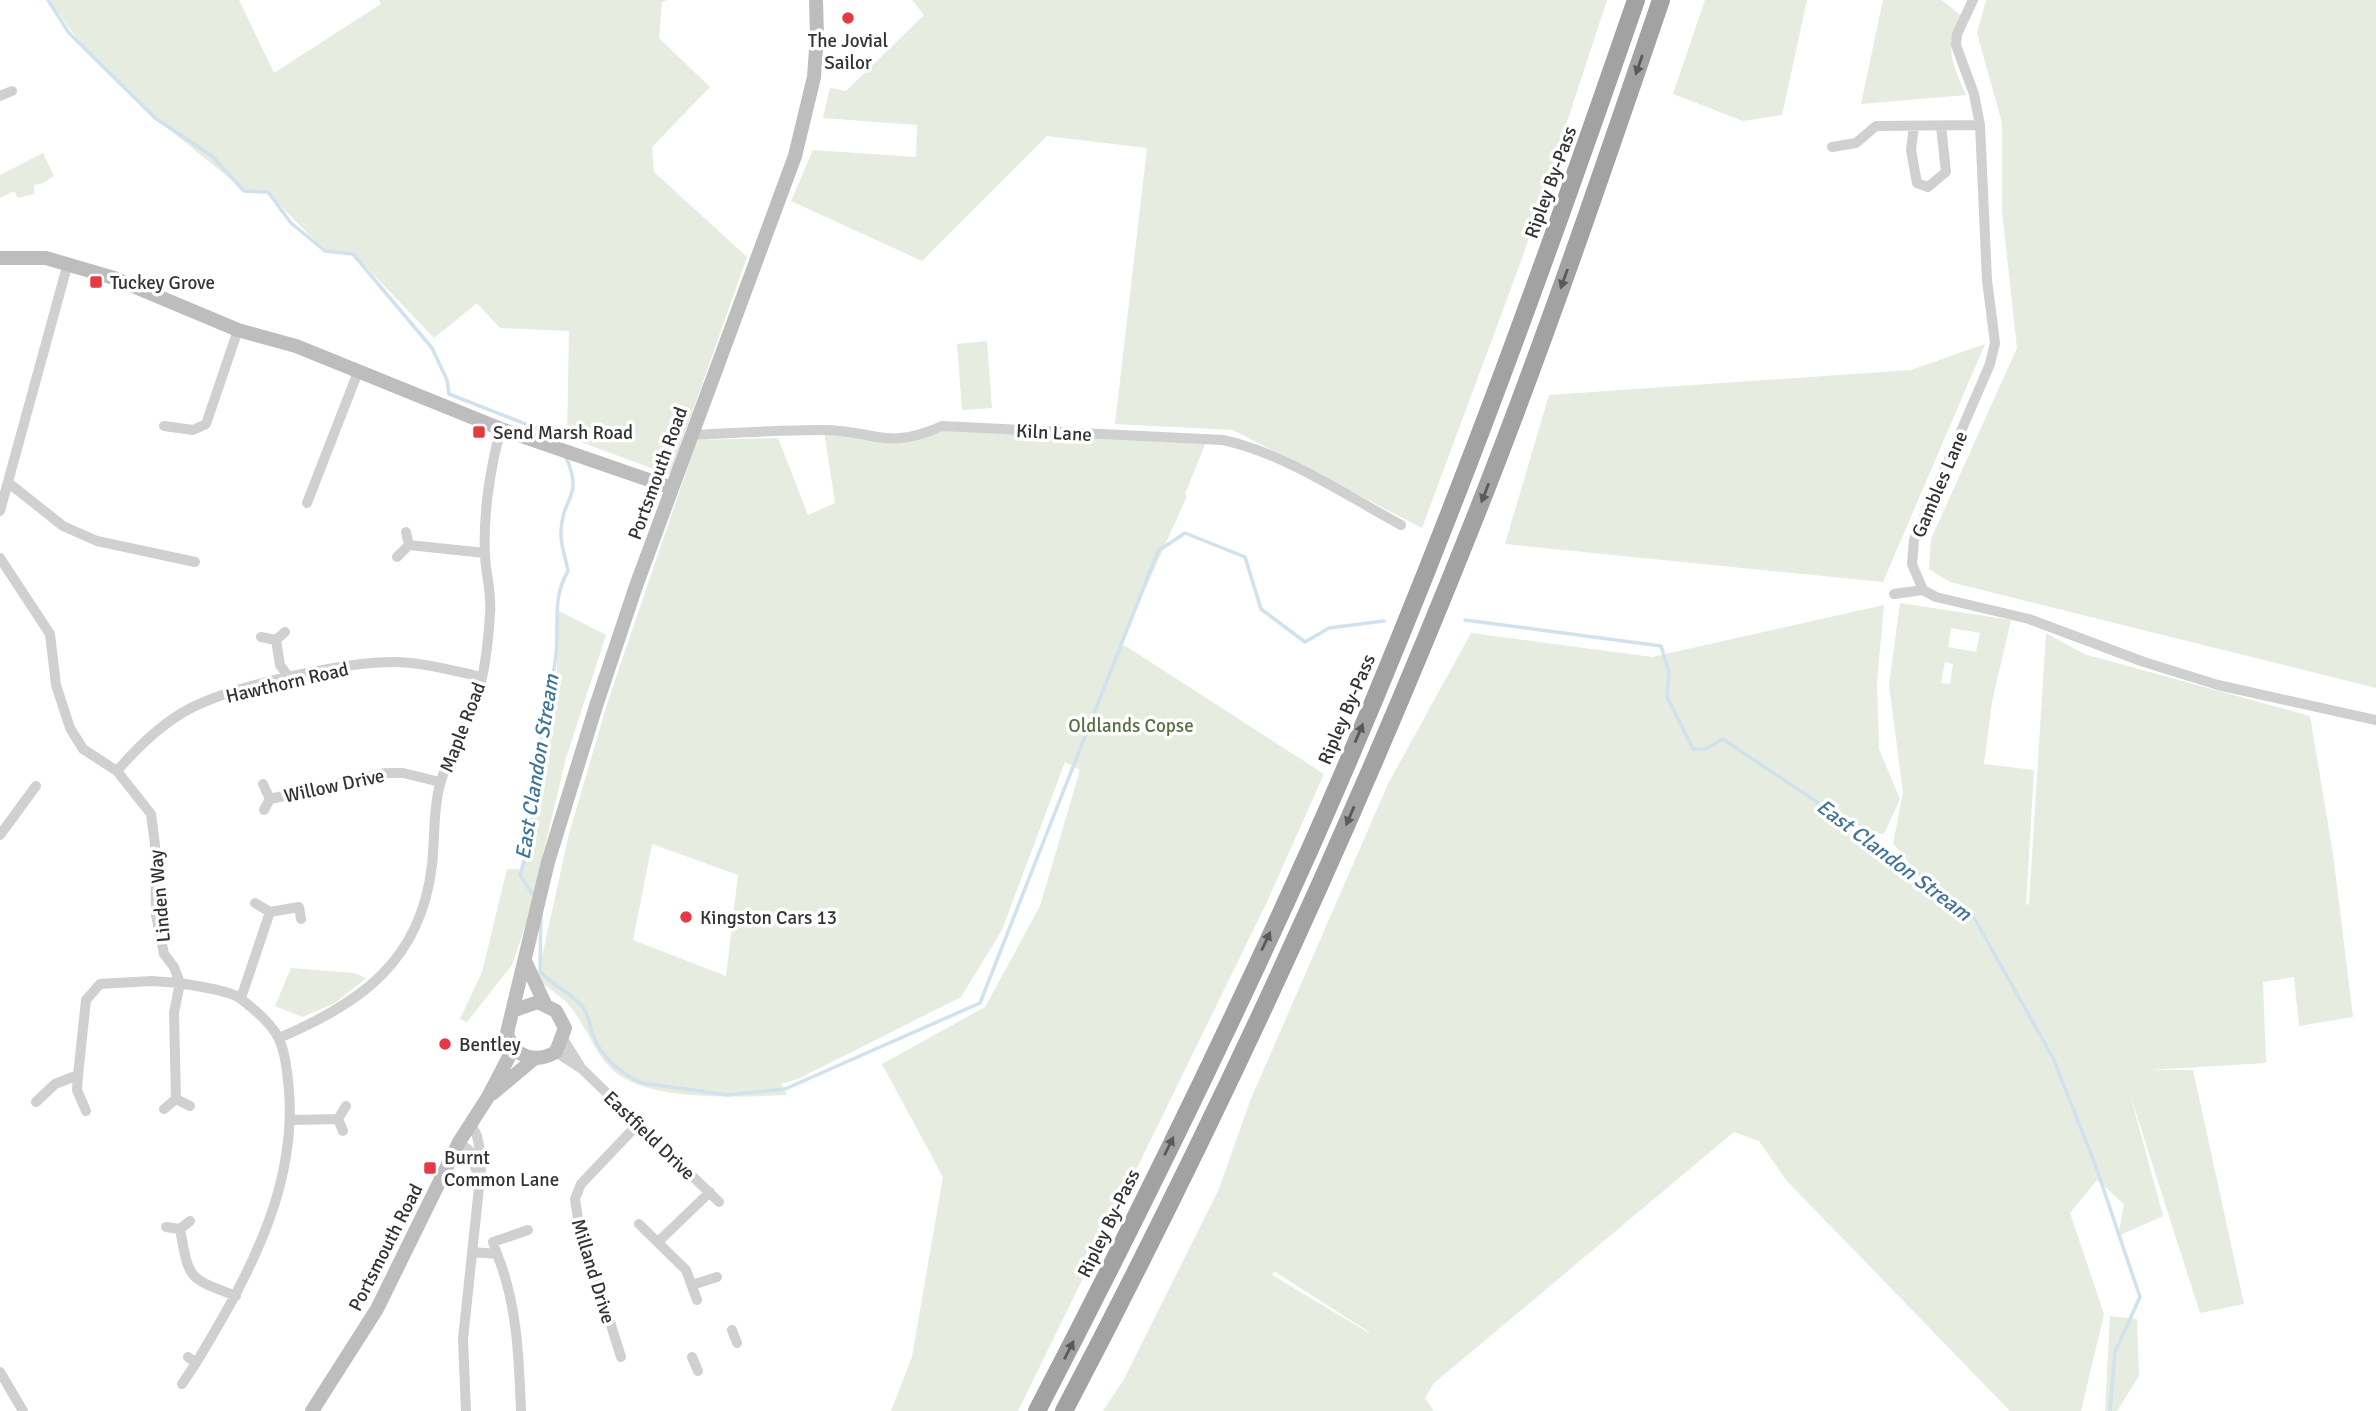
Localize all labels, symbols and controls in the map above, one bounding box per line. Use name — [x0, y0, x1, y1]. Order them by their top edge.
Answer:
marker: The Jovial Sailor — [840, 10, 856, 26]
place label: The Jovial Sailor — [808, 29, 888, 75]
one-way arrow — [1633, 54, 1644, 75]
street label: Ripley By-Pass — [1520, 123, 1582, 242]
one-way arrow — [1558, 269, 1569, 290]
place label: Tuckey Grove — [110, 271, 215, 295]
marker: Tuckey Grove — [88, 274, 104, 290]
street label: Portsmouth Road — [623, 404, 693, 543]
street label: Kiln Lane — [1015, 419, 1092, 447]
place label: Send Marsh Road — [493, 421, 633, 445]
marker: Send Marsh Road — [471, 424, 487, 440]
street label: Gambles Lane — [1907, 427, 1973, 541]
one-way arrow — [1479, 482, 1490, 503]
street label: Ripley By-Pass — [1313, 651, 1381, 768]
street label: Hawthorn Road — [223, 657, 351, 709]
water label: East Clandon Stream — [510, 671, 565, 861]
street label: Maple Road — [435, 679, 491, 776]
park label: Oldlands Copse — [1068, 714, 1194, 738]
one-way arrow — [1354, 722, 1365, 743]
street label: Willow Drive — [282, 764, 387, 808]
water label: East Clandon Stream — [1812, 793, 1977, 927]
one-way arrow — [1345, 806, 1356, 827]
street label: Linden Way — [144, 848, 176, 943]
place label: Kingston Cars 13 — [700, 906, 837, 930]
marker: Kingston Cars 13 — [678, 909, 694, 925]
one-way arrow — [1261, 931, 1272, 951]
place label: Bentley — [459, 1033, 521, 1057]
marker: Bentley — [437, 1036, 453, 1052]
street label: Eastfield Drive — [598, 1086, 700, 1185]
one-way arrow — [1163, 1136, 1174, 1156]
place label: Burnt Common Lane — [444, 1146, 559, 1192]
marker: Burnt Common Lane — [422, 1160, 438, 1176]
street label: Ripley By-Pass — [1072, 1165, 1145, 1282]
street label: Portsmouth Road — [343, 1180, 428, 1315]
street label: Milland Drive — [566, 1216, 620, 1327]
one-way arrow — [1063, 1340, 1074, 1360]

